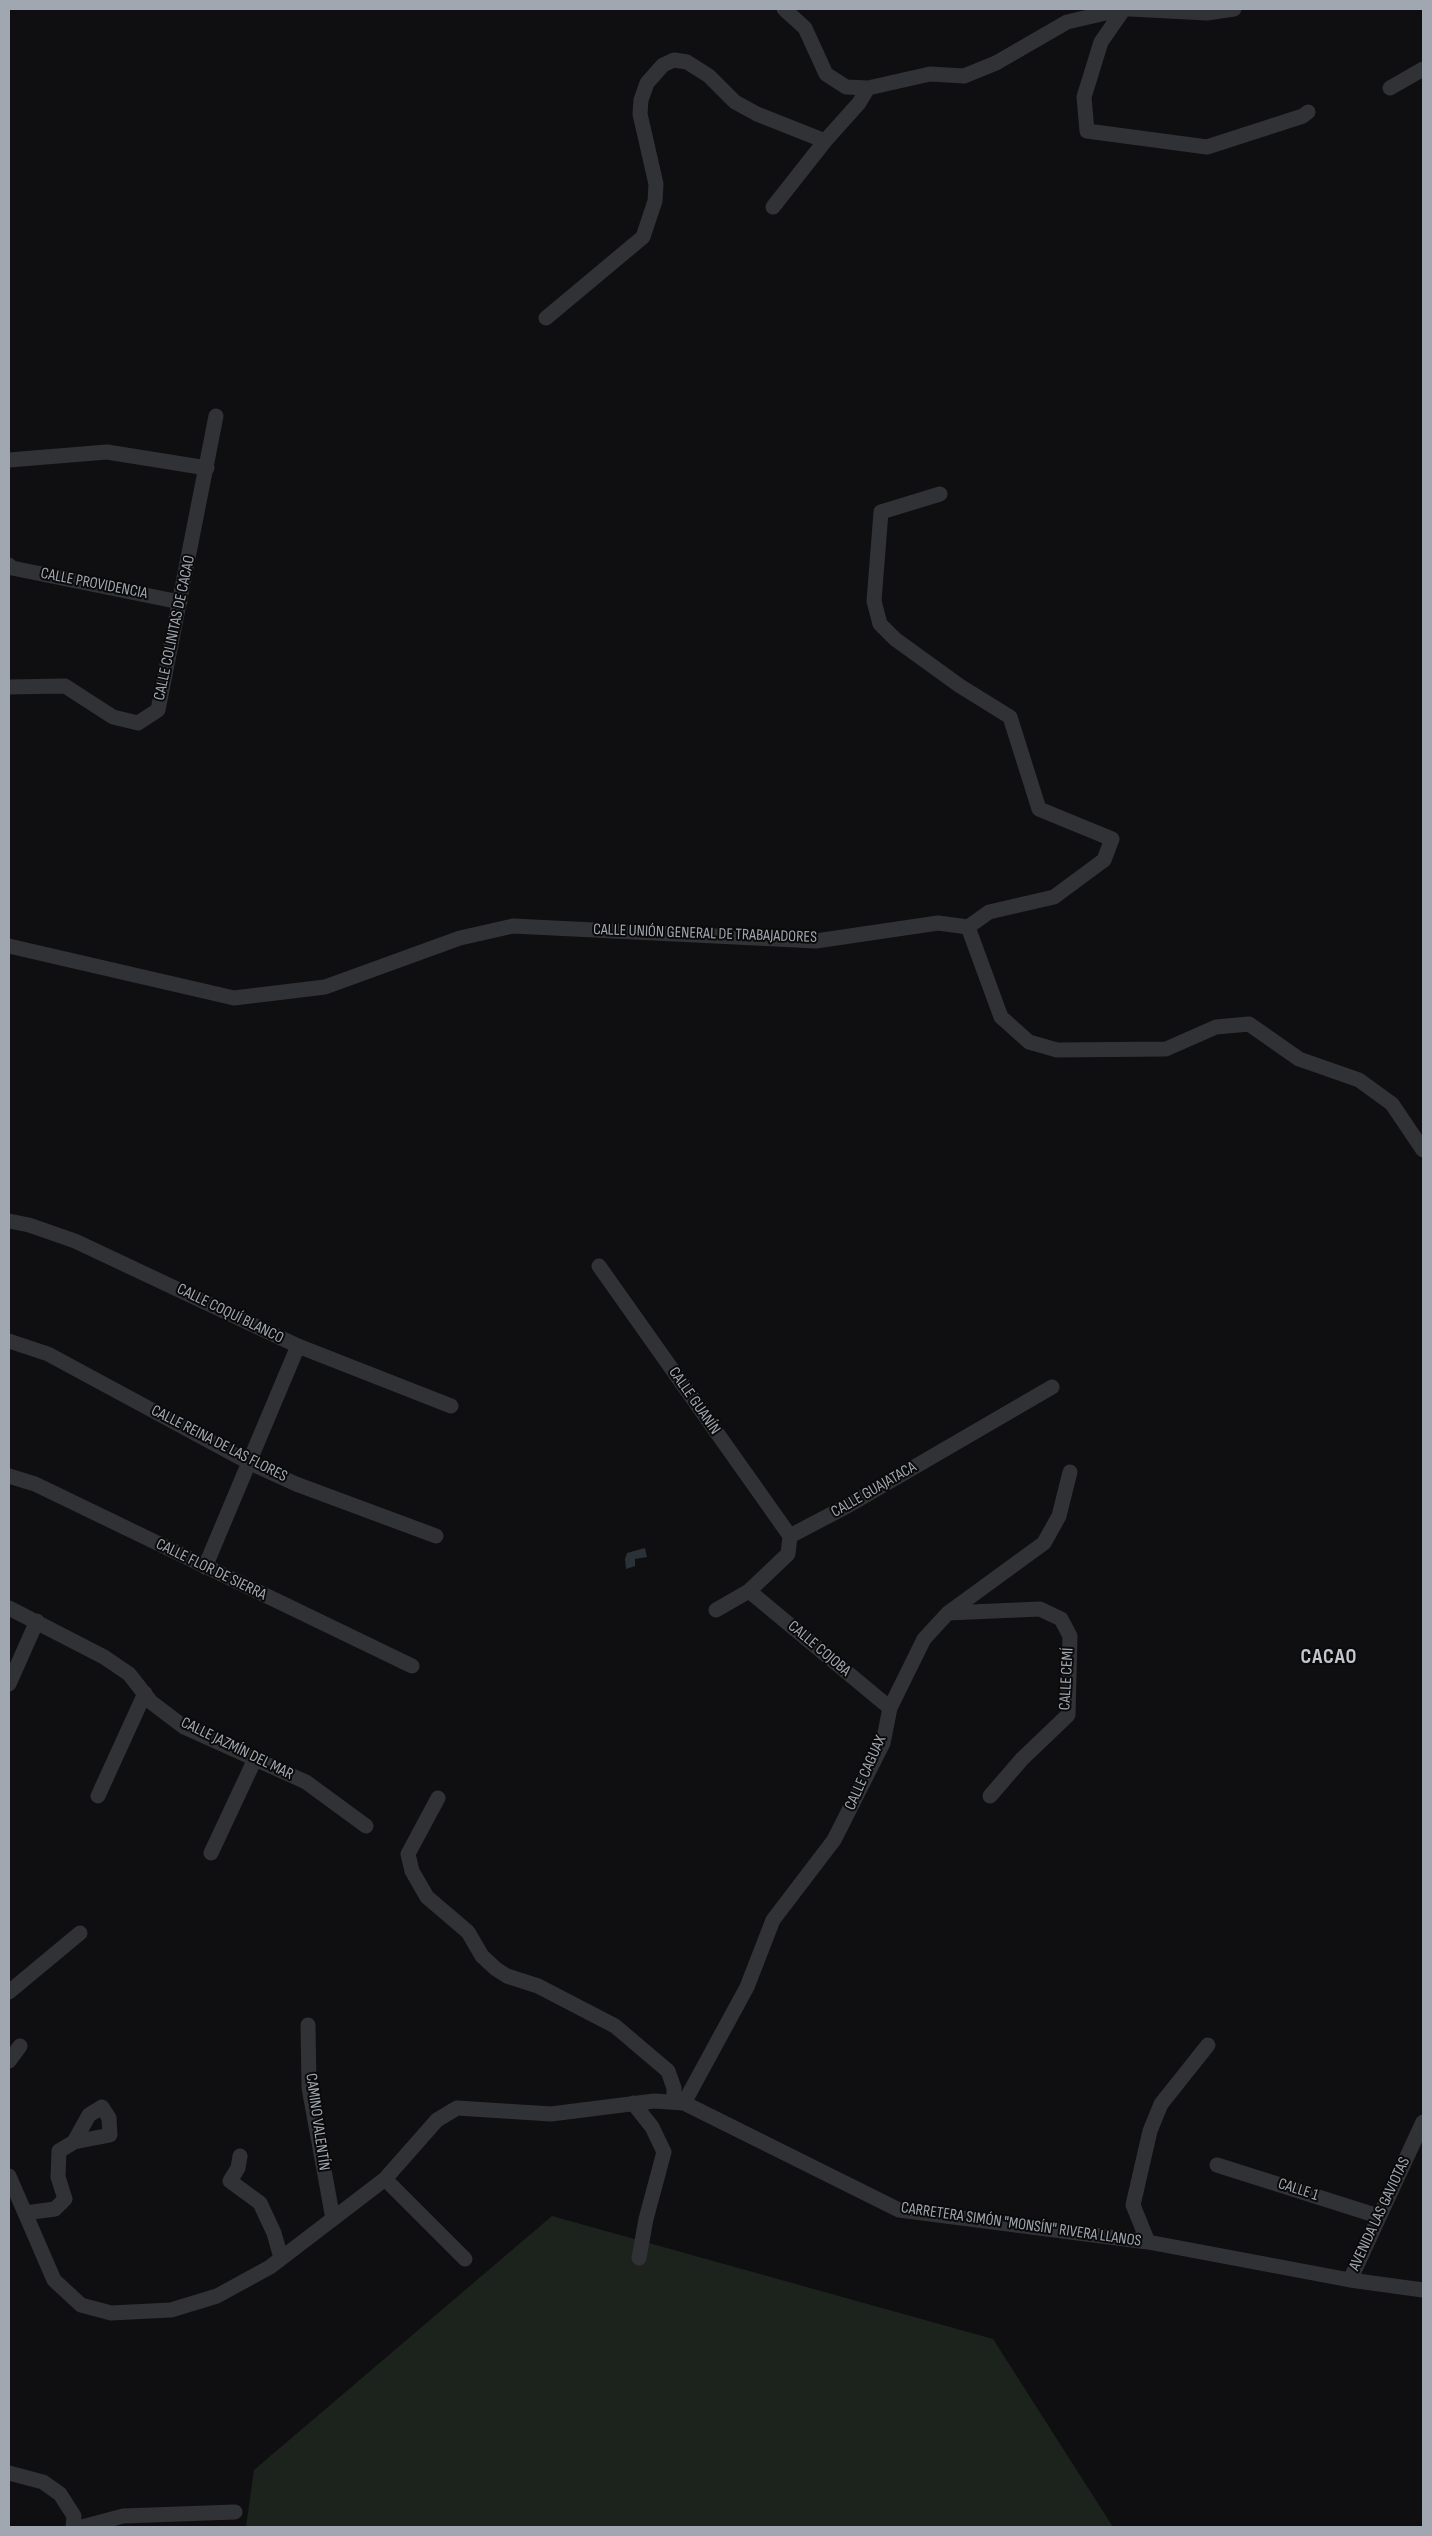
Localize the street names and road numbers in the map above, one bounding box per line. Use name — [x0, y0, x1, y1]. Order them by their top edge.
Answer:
street label: CALLE COLINITAS DE CACAO — [150, 554, 200, 702]
street label: CALLE PROVIDENCIA — [39, 564, 149, 604]
street label: CALLE UNIÓN GENERAL DE TRABAJADORES — [593, 920, 817, 948]
street label: CALLE COQUÍ BLANCO — [173, 1280, 287, 1348]
street label: CALLE GUANÍN — [664, 1364, 724, 1438]
street label: CALLE REINA DE LAS FLORES — [148, 1401, 290, 1487]
street label: CALLE GUAJATACA — [828, 1458, 920, 1522]
street label: CALLE FLOR DE SIERRA — [153, 1535, 269, 1605]
street label: CALLE COJOBA — [784, 1617, 854, 1681]
street label: CALLE CEMÍ — [1056, 1647, 1078, 1711]
street label: CALLE JAZMÍN DEL MAR — [178, 1713, 296, 1785]
street label: CALLE CAGUAX — [841, 1733, 891, 1813]
street label: CAMINO VALENTÍN — [301, 2072, 333, 2172]
street label: AVENIDA LAS GAVIOTAS — [1345, 2154, 1415, 2274]
street label: CALLE 1 — [1275, 2175, 1321, 2205]
street label: CARRETERA SIMÓN "MONSÍN" RIVERA LLANOS — [900, 2199, 1142, 2251]

